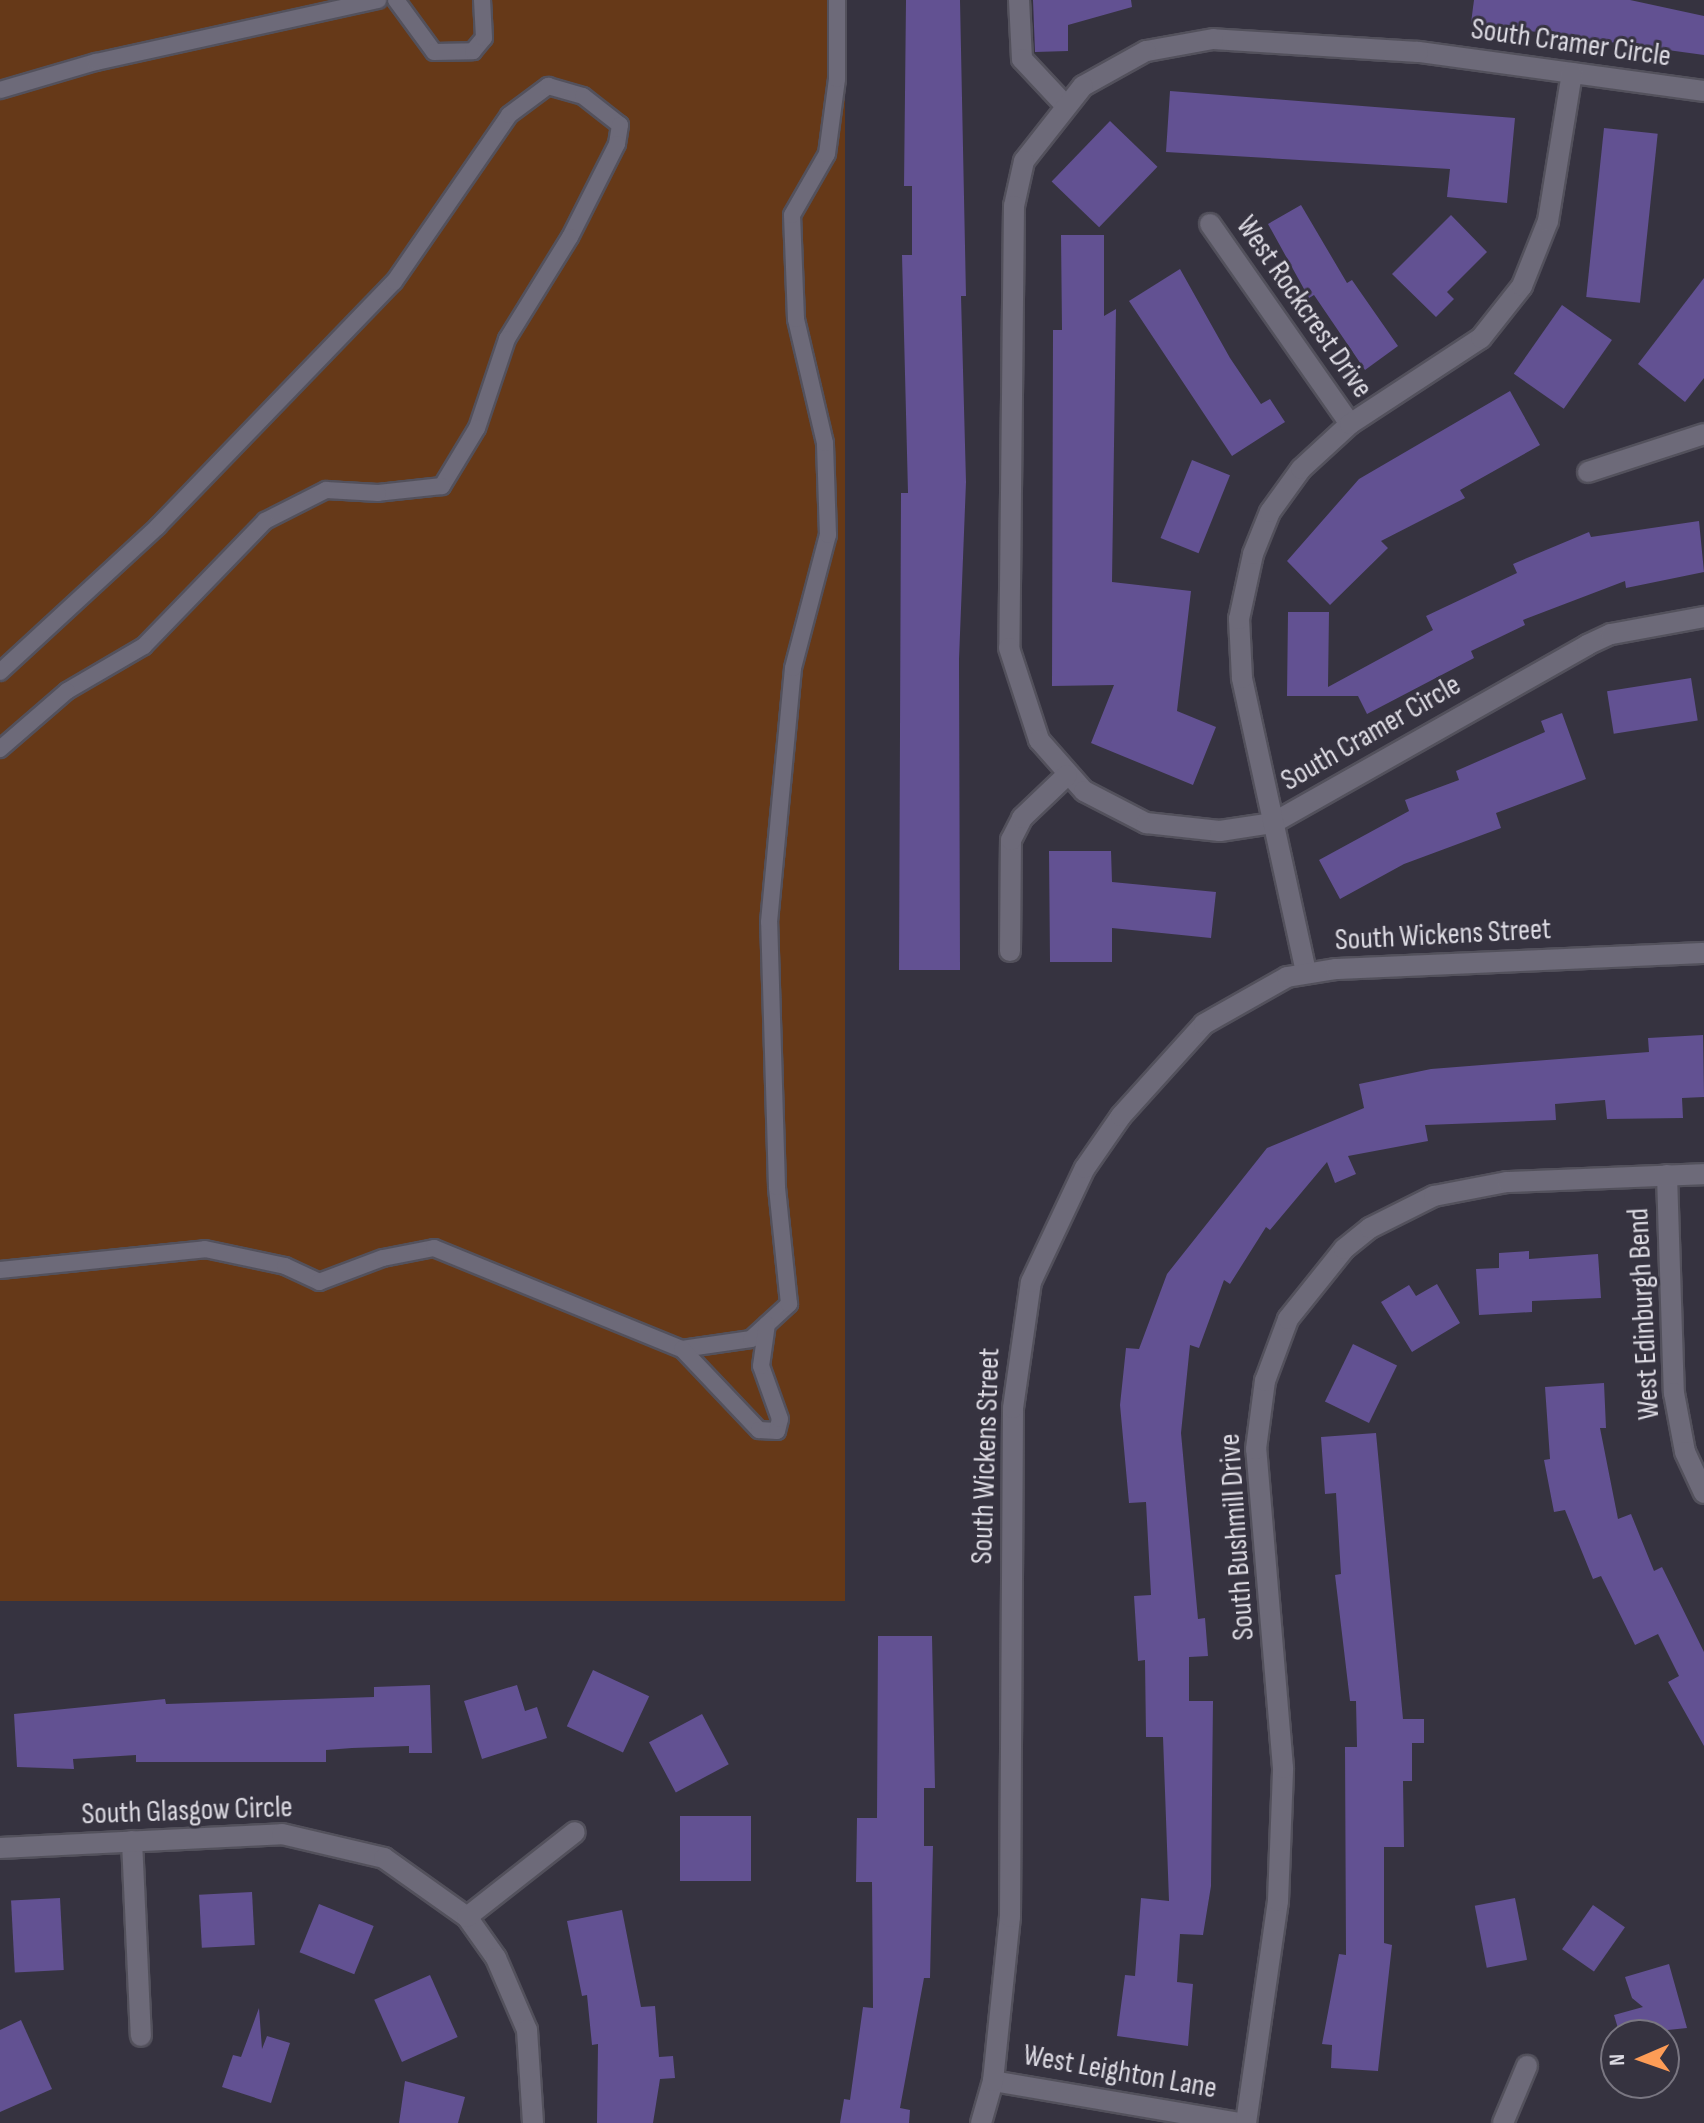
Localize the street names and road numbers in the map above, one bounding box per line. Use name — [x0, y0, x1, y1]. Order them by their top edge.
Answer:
street label: South Cramer Circle — [1469, 11, 1673, 75]
street label: West Rockcrest Drive — [1228, 209, 1380, 405]
street label: South Cramer Circle — [1275, 667, 1467, 799]
street label: South Wickens Street — [1334, 911, 1552, 959]
street label: West Edinburgh Bend — [1620, 1207, 1668, 1421]
street label: South Wickens Street — [964, 1347, 1008, 1565]
street label: South Bushmill Drive — [1212, 1432, 1262, 1642]
street label: South Glasgow Circle — [81, 1789, 293, 1833]
street label: West Leighton Lane — [1021, 2037, 1219, 2107]

